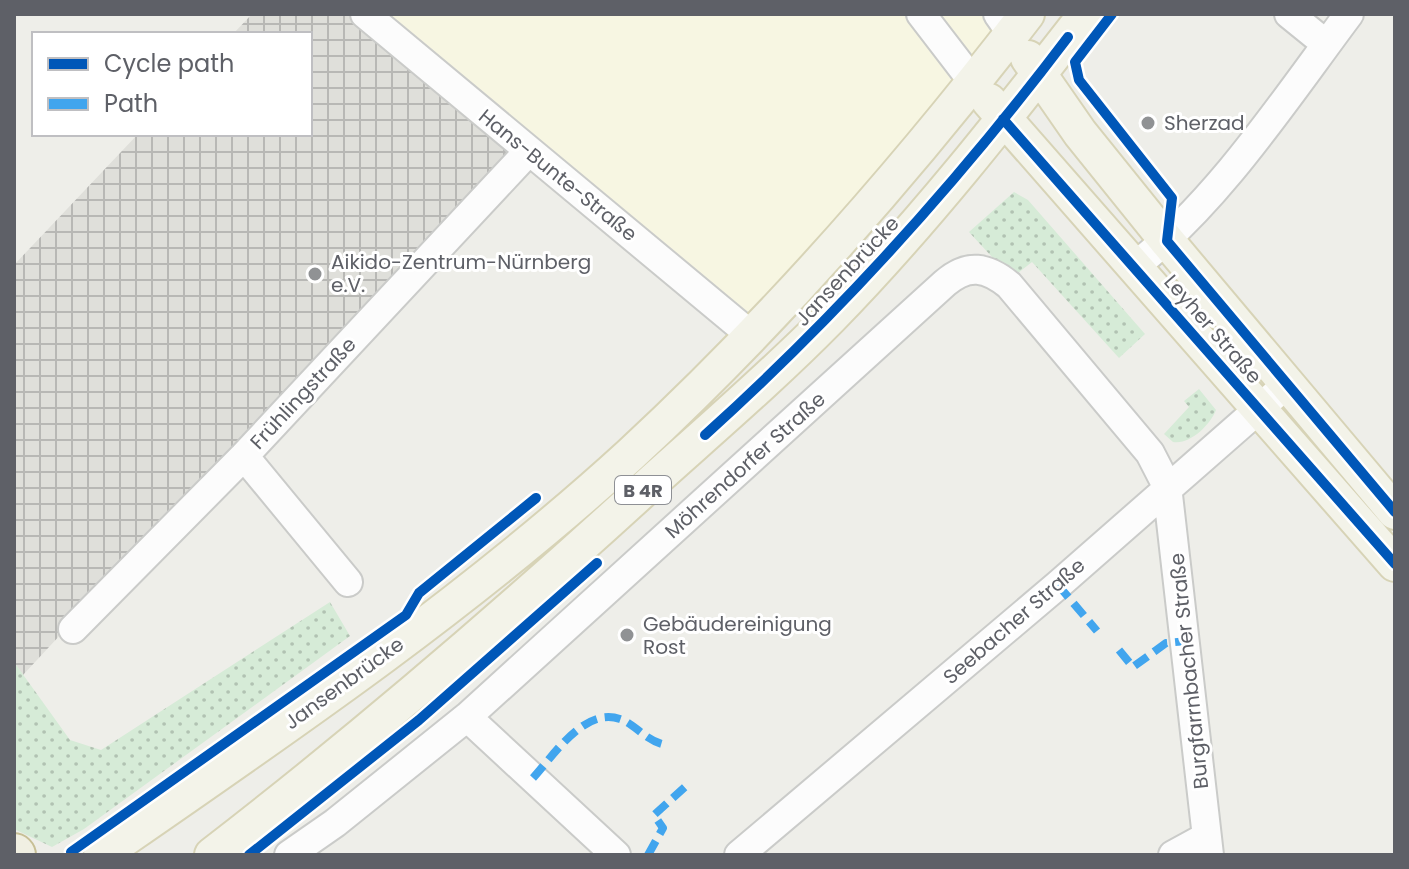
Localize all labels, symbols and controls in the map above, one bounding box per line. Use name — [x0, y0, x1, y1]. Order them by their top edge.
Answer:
legend — [32, 32, 312, 136]
text: Cycle path — [104, 47, 234, 80]
text: Path — [104, 87, 158, 120]
street label: Hans-Bunte-Straße — [473, 102, 643, 248]
place label: Sherzad — [1164, 109, 1245, 137]
marker: Sherzad — [1139, 114, 1157, 132]
street label: Jansenbrücke — [789, 210, 905, 332]
place label: Aikido-Zentrum-Nürnberg e.V. — [331, 248, 591, 299]
marker: Aikido-Zentrum-Nürnberg e.V. — [306, 265, 324, 283]
street label: Leyher Straße — [1158, 268, 1268, 390]
street label: Frühlingstraße — [244, 331, 362, 455]
street label: Möhrendorfer Straße — [659, 385, 831, 545]
road number: B 4R — [615, 476, 671, 504]
street label: Seebacher Straße — [937, 551, 1091, 691]
street label: Burgfarrnbacher Straße — [1163, 552, 1215, 790]
place label: Gebäudereinigung Rost — [643, 610, 832, 661]
marker: Gebäudereinigung Rost — [618, 626, 636, 644]
street label: Jansenbrücke — [279, 630, 409, 736]

